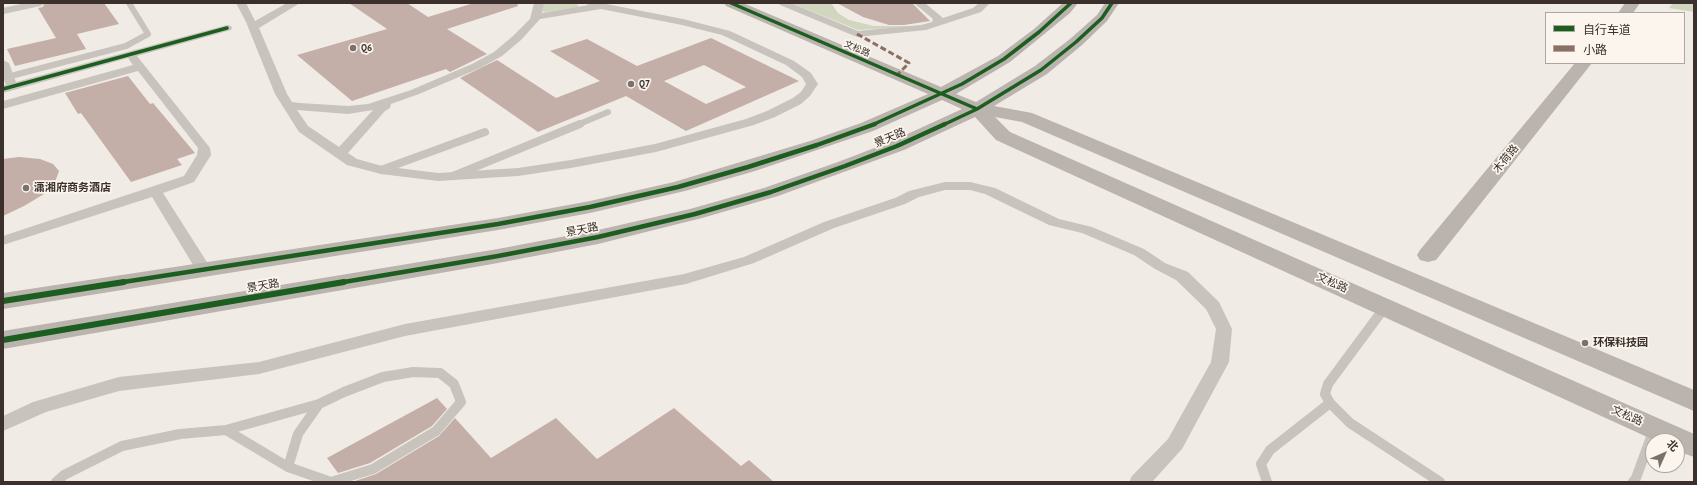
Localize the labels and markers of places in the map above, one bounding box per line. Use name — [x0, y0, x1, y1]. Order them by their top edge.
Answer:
marker: Q6 — [348, 43, 358, 53]
place label: Q6 — [361, 43, 372, 53]
marker: Q7 — [626, 79, 636, 89]
place label: Q7 — [639, 79, 650, 89]
place label: 潇湘府商务酒店 — [34, 181, 111, 195]
marker: 潇湘府商务酒店 — [21, 183, 31, 193]
place label: 环保科技园 — [1593, 336, 1648, 350]
marker: 环保科技园 — [1580, 338, 1590, 348]

